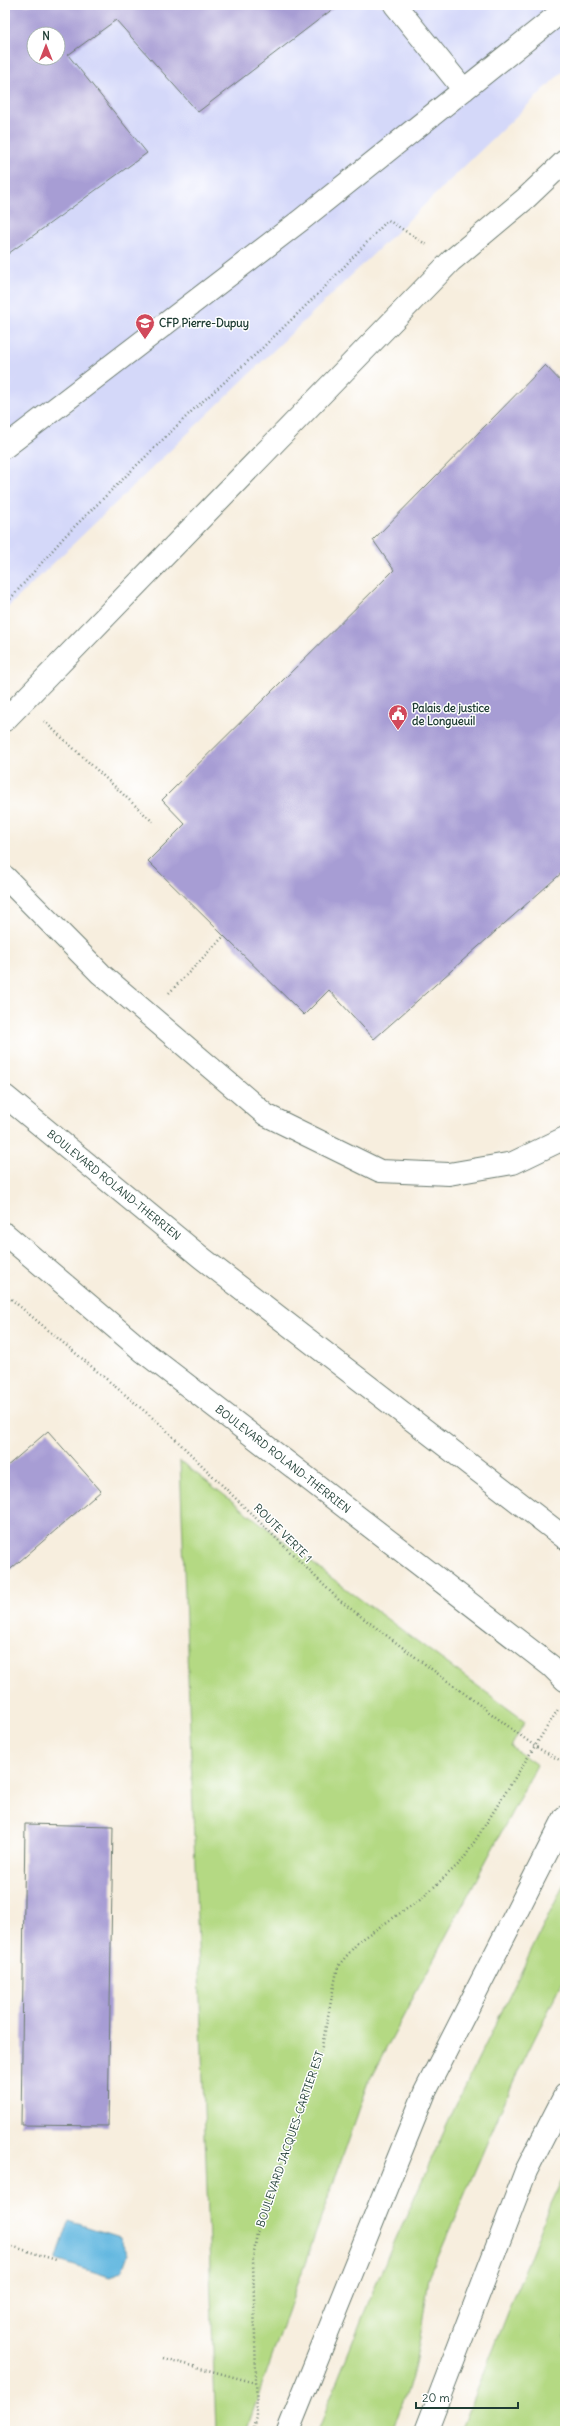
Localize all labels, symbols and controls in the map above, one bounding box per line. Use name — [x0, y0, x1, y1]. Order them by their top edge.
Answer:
north arrow — [26, 26, 66, 66]
text: N — [42, 29, 50, 43]
school or university icon: CFP Pierre-Dupuy — [134, 312, 156, 340]
place label: CFP Pierre-Dupuy — [159, 316, 249, 331]
place label: Palais de justice de Longueuil — [412, 701, 490, 729]
public building icon: Palais de justice de Longueuil — [387, 703, 409, 731]
street label: BOULEVARD ROLAND-THERRIEN — [44, 1127, 184, 1243]
street label: BOULEVARD ROLAND-THERRIEN — [213, 1402, 353, 1516]
street label: ROUTE VERTE 1 — [251, 1501, 315, 1565]
street label: BOULEVARD JACQUES-CARTIER EST — [253, 2049, 327, 2229]
scale bar — [416, 2384, 518, 2410]
text: 20 m — [422, 2390, 450, 2405]

